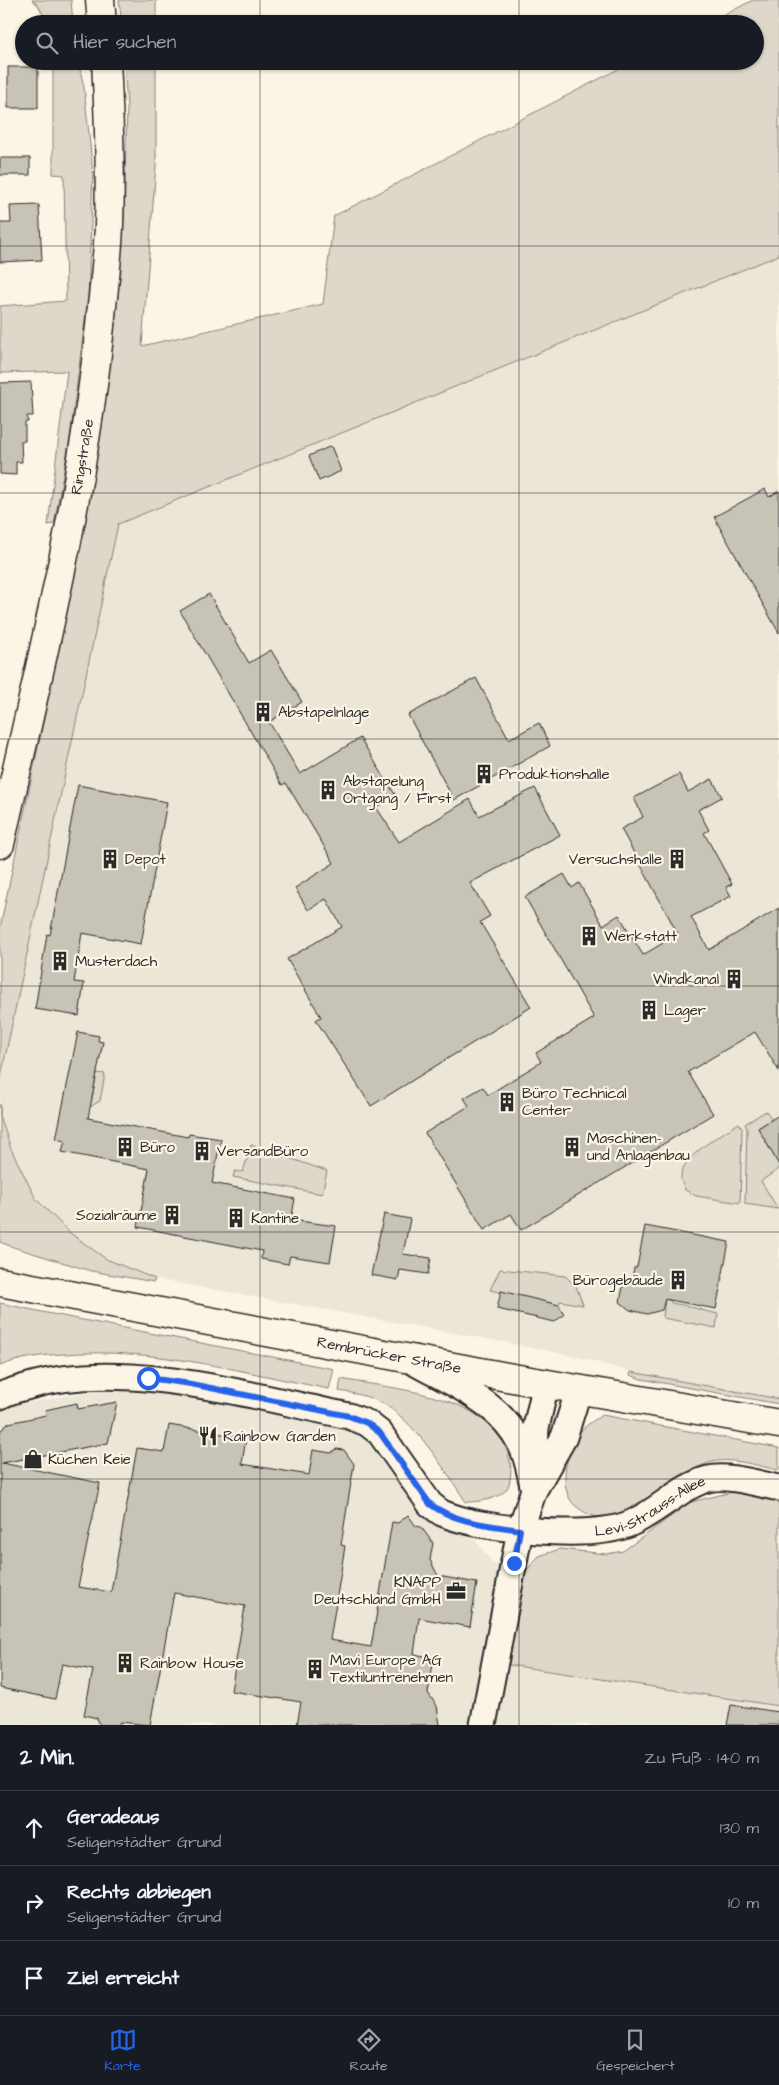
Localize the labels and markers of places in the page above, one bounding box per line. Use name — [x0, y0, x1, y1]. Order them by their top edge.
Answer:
building icon: Abstapelnlage — [252, 701, 274, 723]
place label: Abstapelnlage — [278, 702, 369, 724]
building icon: Produktionshalle — [473, 763, 495, 785]
place label: Produktionshalle — [499, 764, 610, 785]
place label: Abstapelung Ortgang / First — [343, 771, 451, 810]
building icon: Abstapelung Ortgang / First — [317, 779, 339, 801]
building icon: Depot — [99, 848, 121, 870]
building icon: Versuchshalle — [666, 848, 688, 870]
place label: Depot — [125, 849, 166, 870]
place label: Versuchshalle — [569, 849, 662, 870]
building icon: Werkstatt — [578, 925, 600, 947]
place label: Werkstatt — [604, 926, 677, 947]
building icon: Musterdach — [49, 950, 71, 972]
place label: Musterdach — [75, 951, 158, 972]
building icon: Windkanal — [723, 968, 745, 990]
place label: Windkanal — [653, 969, 719, 990]
building icon: Lager — [638, 999, 660, 1021]
place label: Lager — [664, 1000, 706, 1022]
place label: Büro Technical Center — [522, 1083, 627, 1121]
building icon: Büro Technical Center — [496, 1091, 518, 1113]
place label: Maschinen- und Anlagenbau — [587, 1128, 690, 1167]
building icon: Büro — [114, 1136, 136, 1158]
building icon: Maschinen- und Anlagenbau — [561, 1136, 583, 1158]
place label: Büro — [140, 1137, 176, 1158]
building icon: VersandBüro — [191, 1140, 213, 1162]
place label: VersandBüro — [217, 1141, 309, 1162]
building icon: Sozialräume — [161, 1204, 183, 1226]
place label: Sozialräume — [76, 1205, 157, 1226]
building icon: Kantine — [225, 1207, 247, 1229]
place label: Kantine — [251, 1208, 299, 1229]
building icon: Bürogebäude — [667, 1269, 689, 1291]
place label: Bürogebäude — [573, 1270, 663, 1292]
restaurant icon: Rainbow Garden — [197, 1425, 219, 1447]
place label: Rainbow Garden — [223, 1426, 336, 1447]
shop icon: Küchen Keie — [22, 1448, 44, 1470]
place label: Küchen Keie — [48, 1449, 131, 1470]
place label: KNAPP Deutschland GmbH — [314, 1572, 441, 1610]
office icon: KNAPP Deutschland GmbH — [445, 1580, 467, 1602]
place label: Mavi Europe AG Textiluntrenehmen — [330, 1650, 454, 1688]
building icon: Rainbow House — [114, 1652, 136, 1674]
place label: Rainbow House — [140, 1653, 244, 1674]
building icon: Mavi Europe AG Textiluntrenehmen — [304, 1658, 326, 1680]

